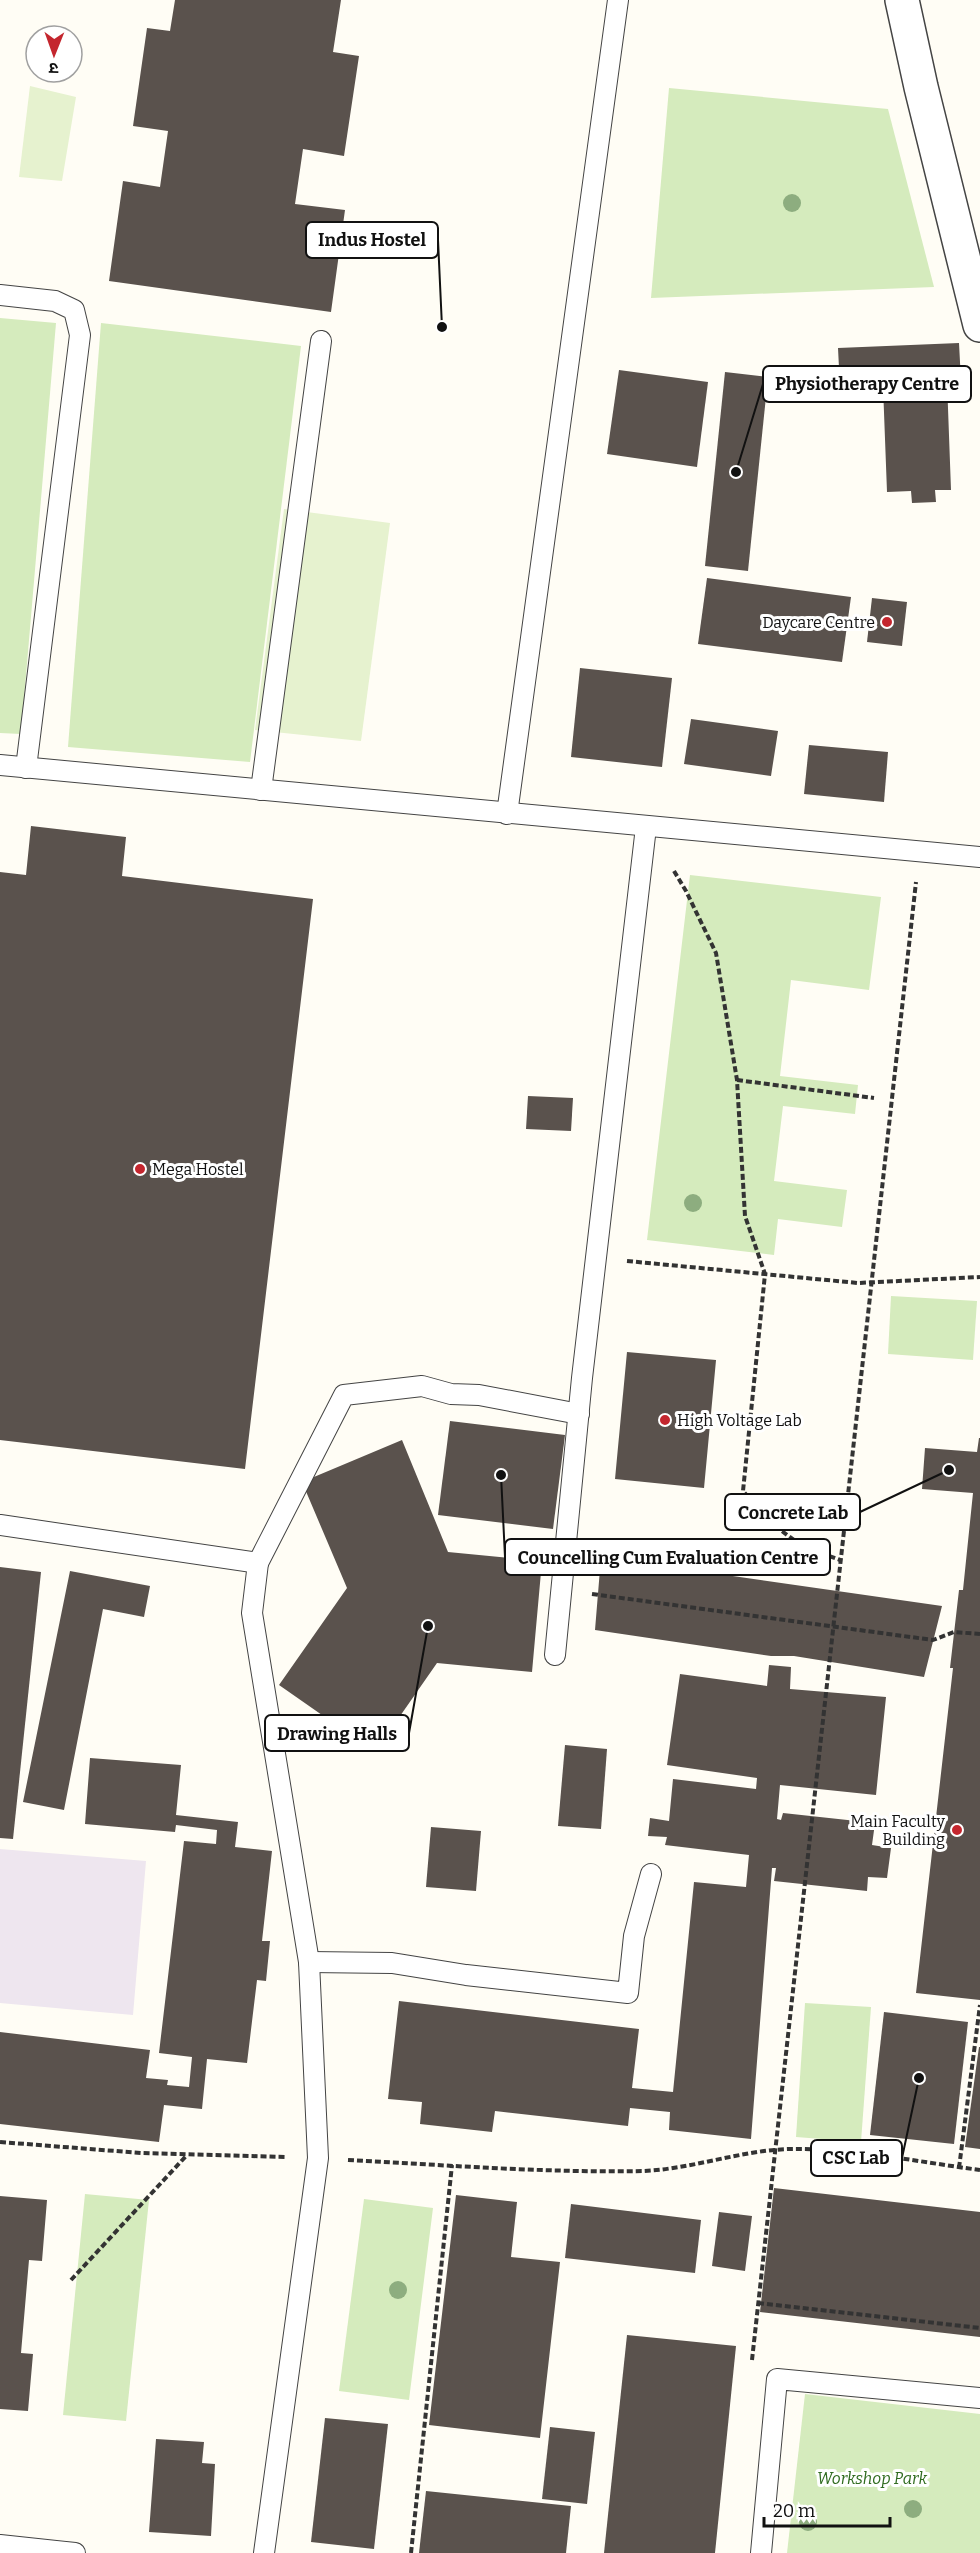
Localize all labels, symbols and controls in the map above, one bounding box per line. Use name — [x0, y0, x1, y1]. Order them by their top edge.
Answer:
north arrow — [24, 24, 84, 84]
text: उ — [48, 59, 59, 78]
callout: Indus Hostel — [306, 222, 438, 258]
text: Indus Hostel — [318, 229, 426, 251]
callout: Physiotherapy Centre — [763, 366, 971, 402]
text: Physiotherapy Centre — [775, 373, 959, 395]
place label: Daycare Centre — [762, 613, 875, 632]
marker: Daycare Centre — [880, 615, 894, 629]
place label: Mega Hostel — [152, 1160, 244, 1179]
marker: Mega Hostel — [133, 1162, 147, 1176]
place label: High Voltage Lab — [677, 1411, 802, 1430]
marker: High Voltage Lab — [658, 1413, 672, 1427]
callout: Concrete Lab — [725, 1494, 860, 1530]
text: Concrete Lab — [738, 1502, 849, 1524]
callout: Councelling Cum Evaluation Centre — [505, 1539, 830, 1575]
text: Councelling Cum Evaluation Centre — [518, 1547, 818, 1569]
callout: Drawing Halls — [265, 1715, 409, 1751]
text: Drawing Halls — [277, 1723, 397, 1745]
place label: Main Faculty Building — [850, 1812, 946, 1849]
marker: Main Faculty Building — [950, 1823, 964, 1837]
callout: CSC Lab — [811, 2140, 902, 2176]
text: CSC Lab — [822, 2147, 890, 2169]
park label: Workshop Park — [817, 2469, 927, 2488]
scale bar — [764, 2490, 890, 2528]
text: 20 m — [773, 2500, 815, 2522]

